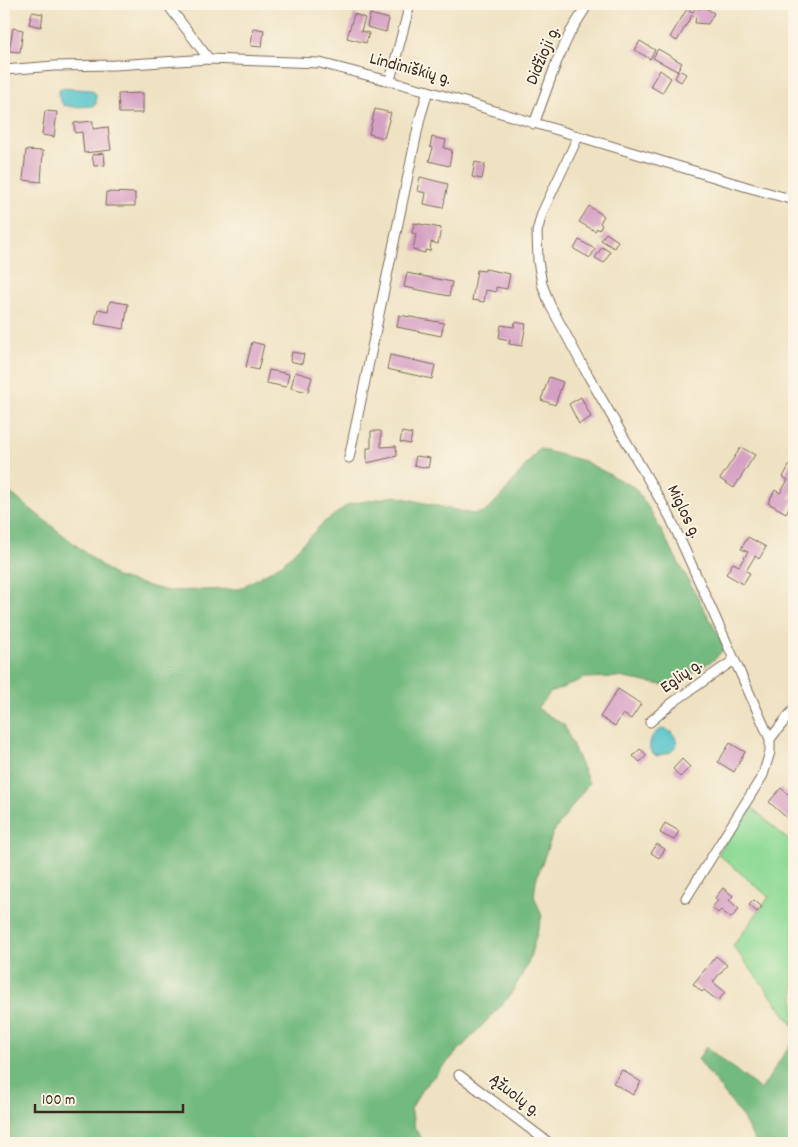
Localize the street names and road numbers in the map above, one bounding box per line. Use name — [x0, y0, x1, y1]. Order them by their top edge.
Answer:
street label: Didžioji g. — [520, 23, 568, 89]
street label: Lindiniškių g. — [366, 47, 454, 93]
street label: Miglos g. — [659, 481, 707, 543]
street label: Eglių g. — [656, 653, 708, 701]
street label: Ąžuolų g. — [483, 1068, 545, 1124]

